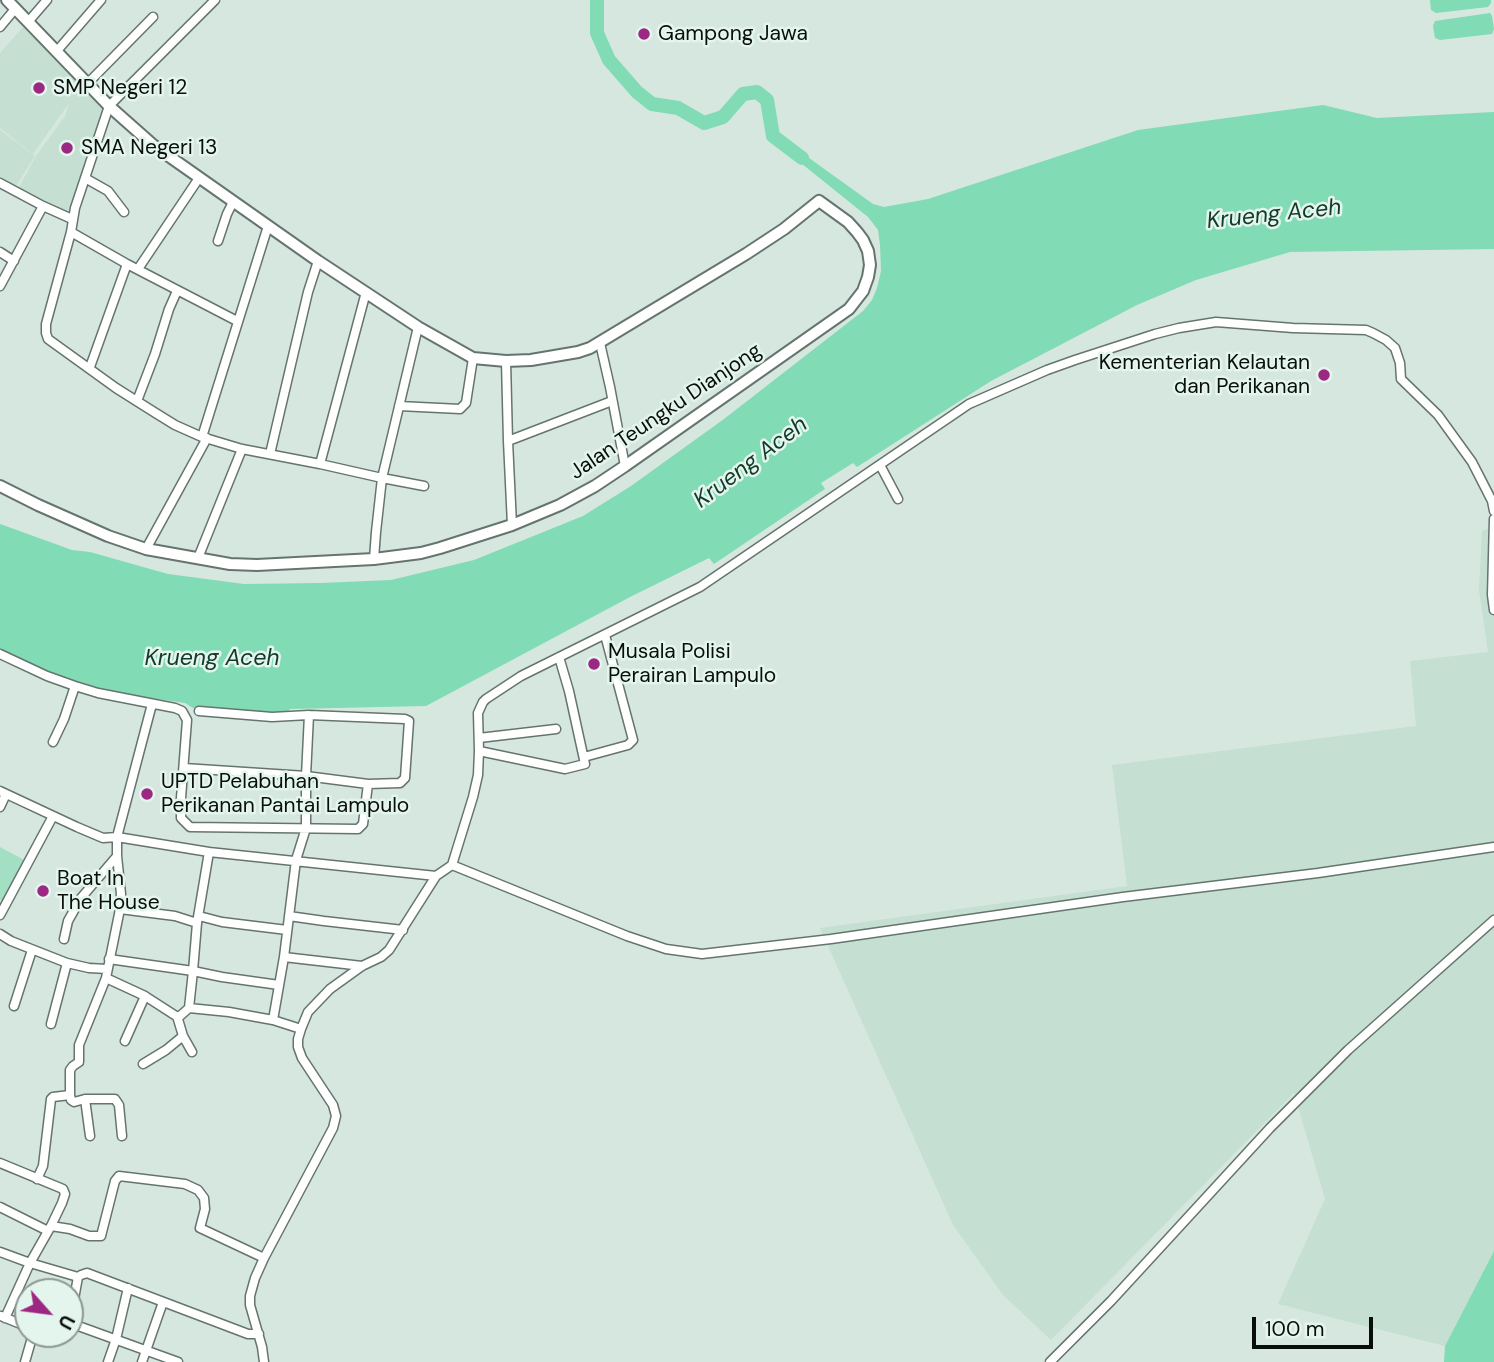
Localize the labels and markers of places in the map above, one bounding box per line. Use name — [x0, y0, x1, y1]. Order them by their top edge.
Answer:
place label: Gampong Jawa — [658, 21, 808, 47]
marker: Gampong Jawa — [636, 26, 652, 42]
place label: SMP Negeri 12 — [53, 75, 187, 101]
marker: SMP Negeri 12 — [31, 80, 47, 96]
place label: SMA Negeri 13 — [81, 135, 217, 161]
marker: SMA Negeri 13 — [59, 140, 75, 156]
place label: Kementerian Kelautan dan Perikanan — [1099, 350, 1310, 400]
marker: Kementerian Kelautan dan Perikanan — [1316, 367, 1332, 383]
place label: Musala Polisi Perairan Lampulo — [608, 639, 776, 689]
marker: Musala Polisi Perairan Lampulo — [586, 656, 602, 672]
place label: UPTD Pelabuhan Perikanan Pantai Lampulo — [161, 769, 409, 819]
marker: UPTD Pelabuhan Perikanan Pantai Lampulo — [139, 786, 155, 802]
place label: Boat In The House — [57, 866, 160, 916]
marker: Boat In The House — [35, 883, 51, 899]

